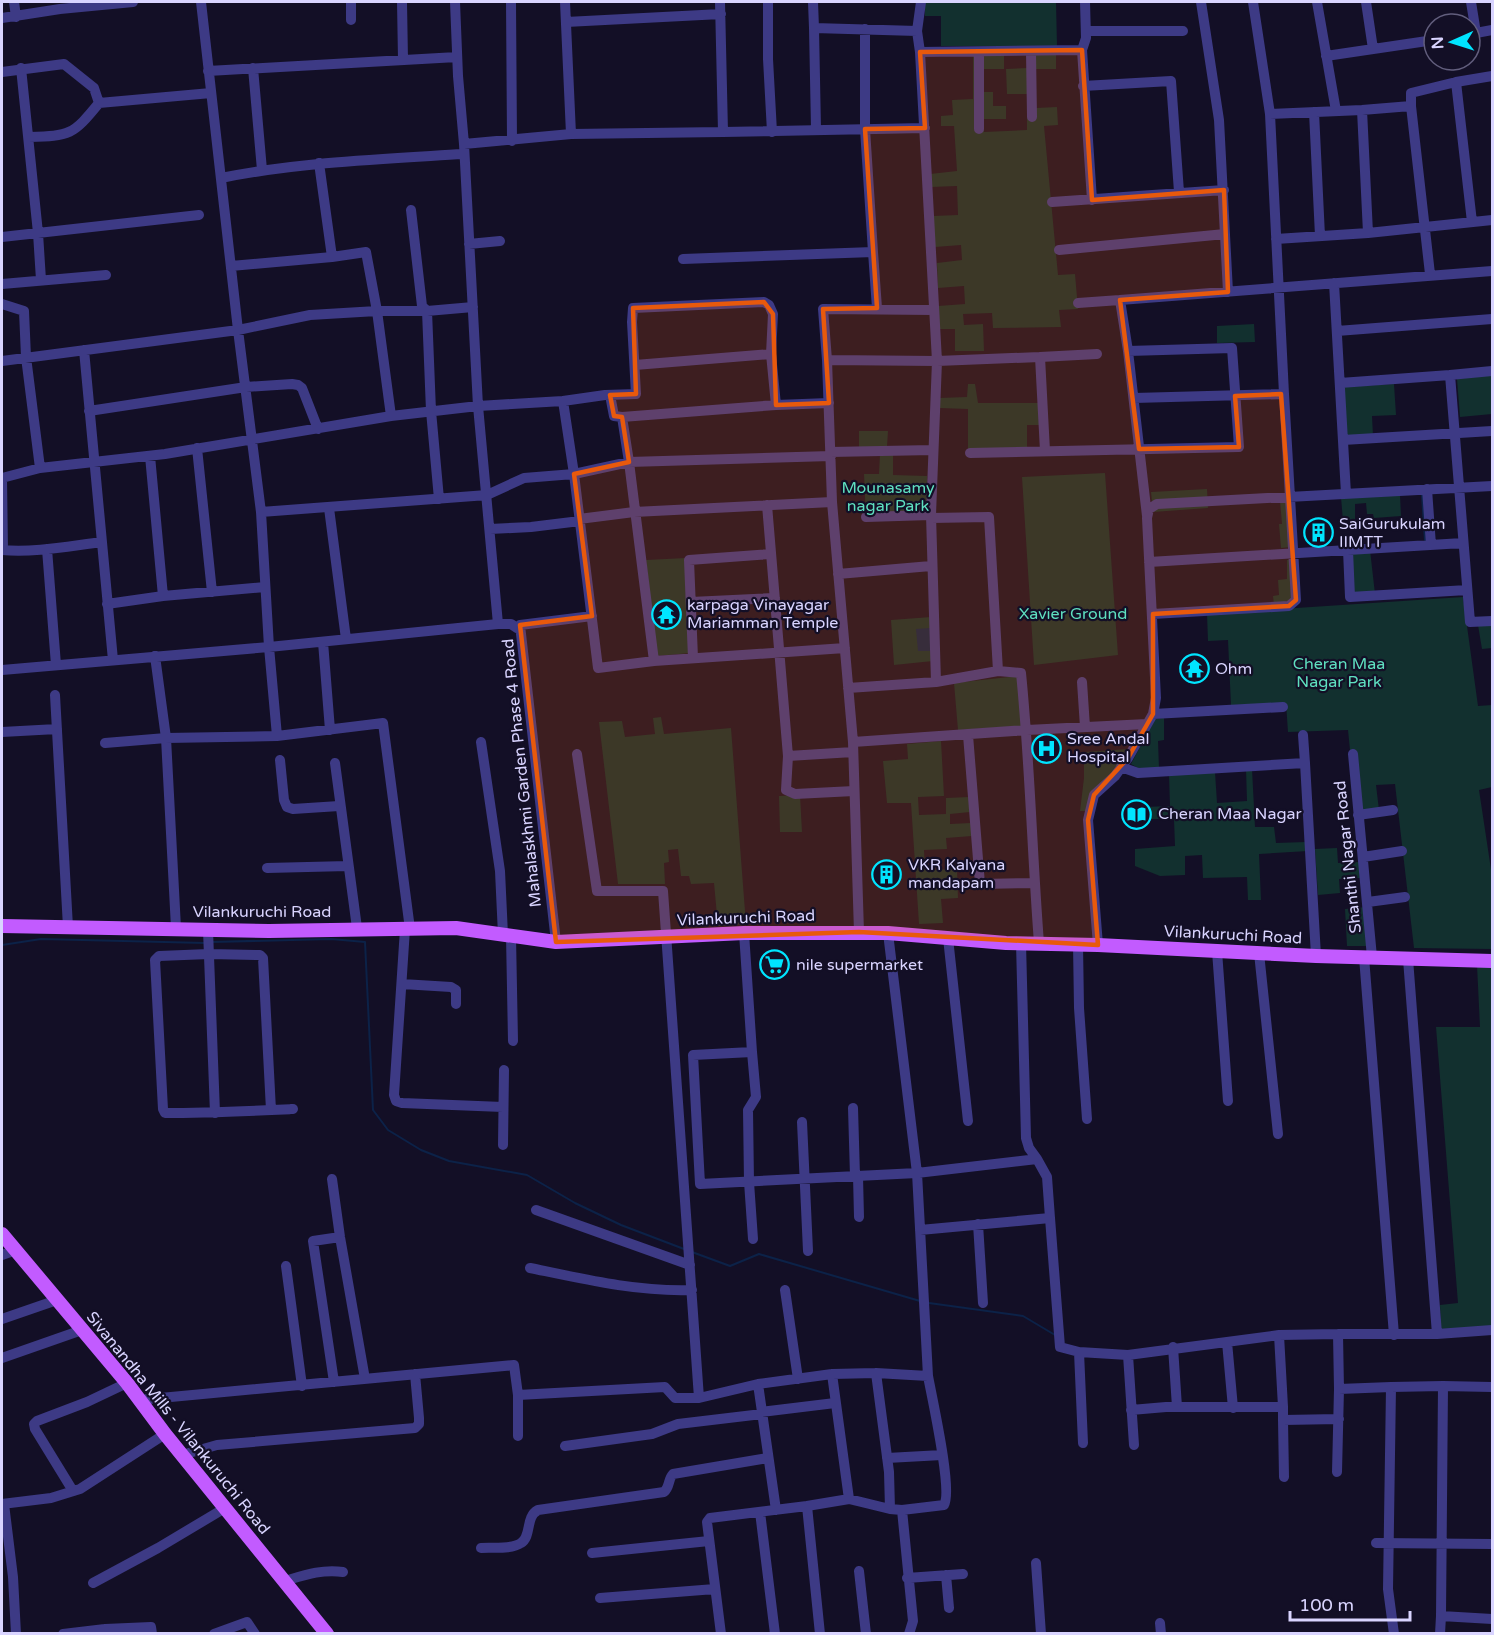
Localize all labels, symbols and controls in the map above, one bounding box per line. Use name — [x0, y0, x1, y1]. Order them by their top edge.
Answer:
north arrow — [1422, 12, 1482, 72]
text: N — [1428, 36, 1448, 50]
park label: Mounasamy nagar Park — [841, 478, 935, 516]
place label: SaiGurukulam IIMTT — [1339, 514, 1446, 552]
building icon: SaiGurukulam IIMTT — [1302, 517, 1334, 549]
place label: karpaga Vinayagar Mariamman Temple — [687, 595, 838, 633]
temple icon: karpaga Vinayagar Mariamman Temple — [650, 598, 682, 630]
park label: Xavier Ground — [1019, 604, 1127, 624]
street label: Mahalaskhmi Garden Phase 4 Road — [498, 638, 546, 908]
temple icon: Ohm — [1178, 653, 1210, 685]
park label: Cheran Maa Nagar Park — [1293, 654, 1385, 692]
place label: Ohm — [1215, 659, 1252, 679]
place label: Sree Andal Hospital — [1067, 729, 1150, 767]
hospital icon: Sree Andal Hospital — [1030, 732, 1062, 764]
street label: Shanthi Nagar Road — [1330, 780, 1366, 934]
library icon: Cheran Maa Nagar — [1121, 798, 1153, 830]
place label: Cheran Maa Nagar — [1158, 804, 1302, 824]
place label: VKR Kalyana mandapam — [908, 855, 1005, 893]
building icon: VKR Kalyana mandapam — [871, 858, 903, 890]
street label: Vilankuruchi Road — [193, 902, 331, 922]
street label: Vilankuruchi Road — [676, 906, 816, 930]
street label: Vilankuruchi Road — [1163, 921, 1303, 949]
supermarket icon: nile supermarket — [759, 949, 791, 981]
place label: nile supermarket — [796, 955, 923, 975]
street label: Sivanandha Mills - Vilankuruchi Road — [82, 1308, 274, 1538]
scale bar — [1290, 1584, 1410, 1622]
text: 100 m — [1299, 1594, 1354, 1616]

